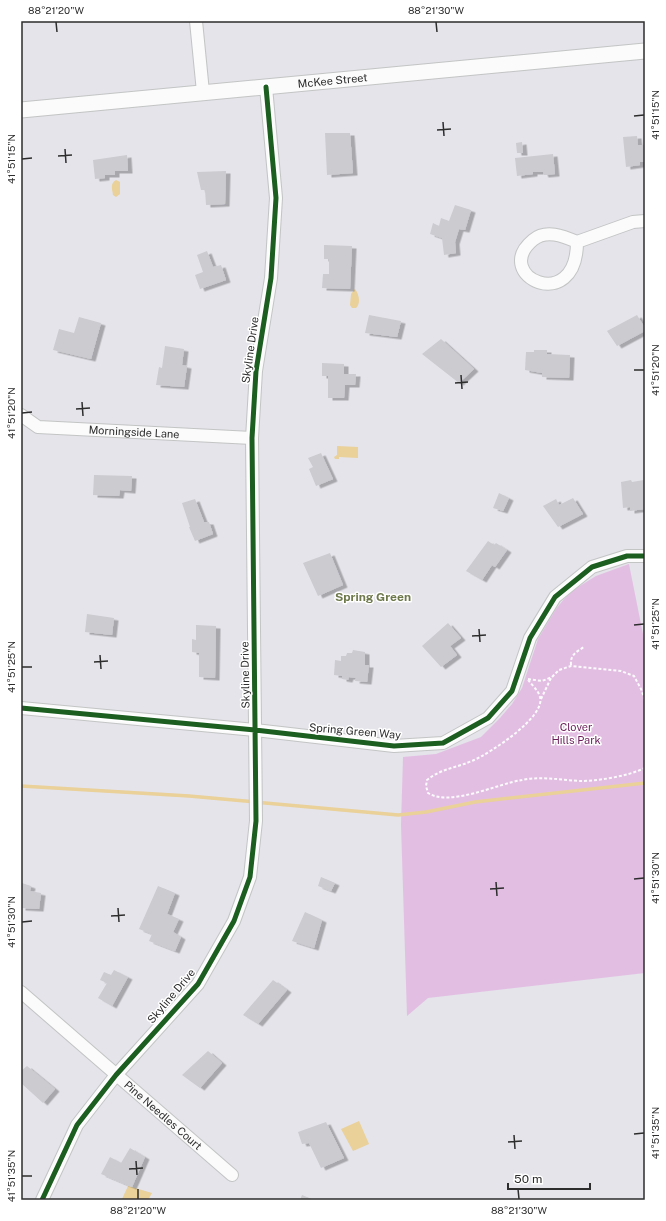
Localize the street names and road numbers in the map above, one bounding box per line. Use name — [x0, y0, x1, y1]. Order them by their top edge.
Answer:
street label: McKee Street — [297, 71, 368, 90]
street label: Skyline Drive — [239, 316, 261, 384]
street label: Morningside Lane — [88, 424, 180, 440]
street label: Skyline Drive — [238, 641, 252, 709]
street label: Spring Green Way — [309, 721, 402, 741]
street label: Skyline Drive — [145, 966, 197, 1026]
street label: Pine Needles Court — [122, 1078, 204, 1152]

